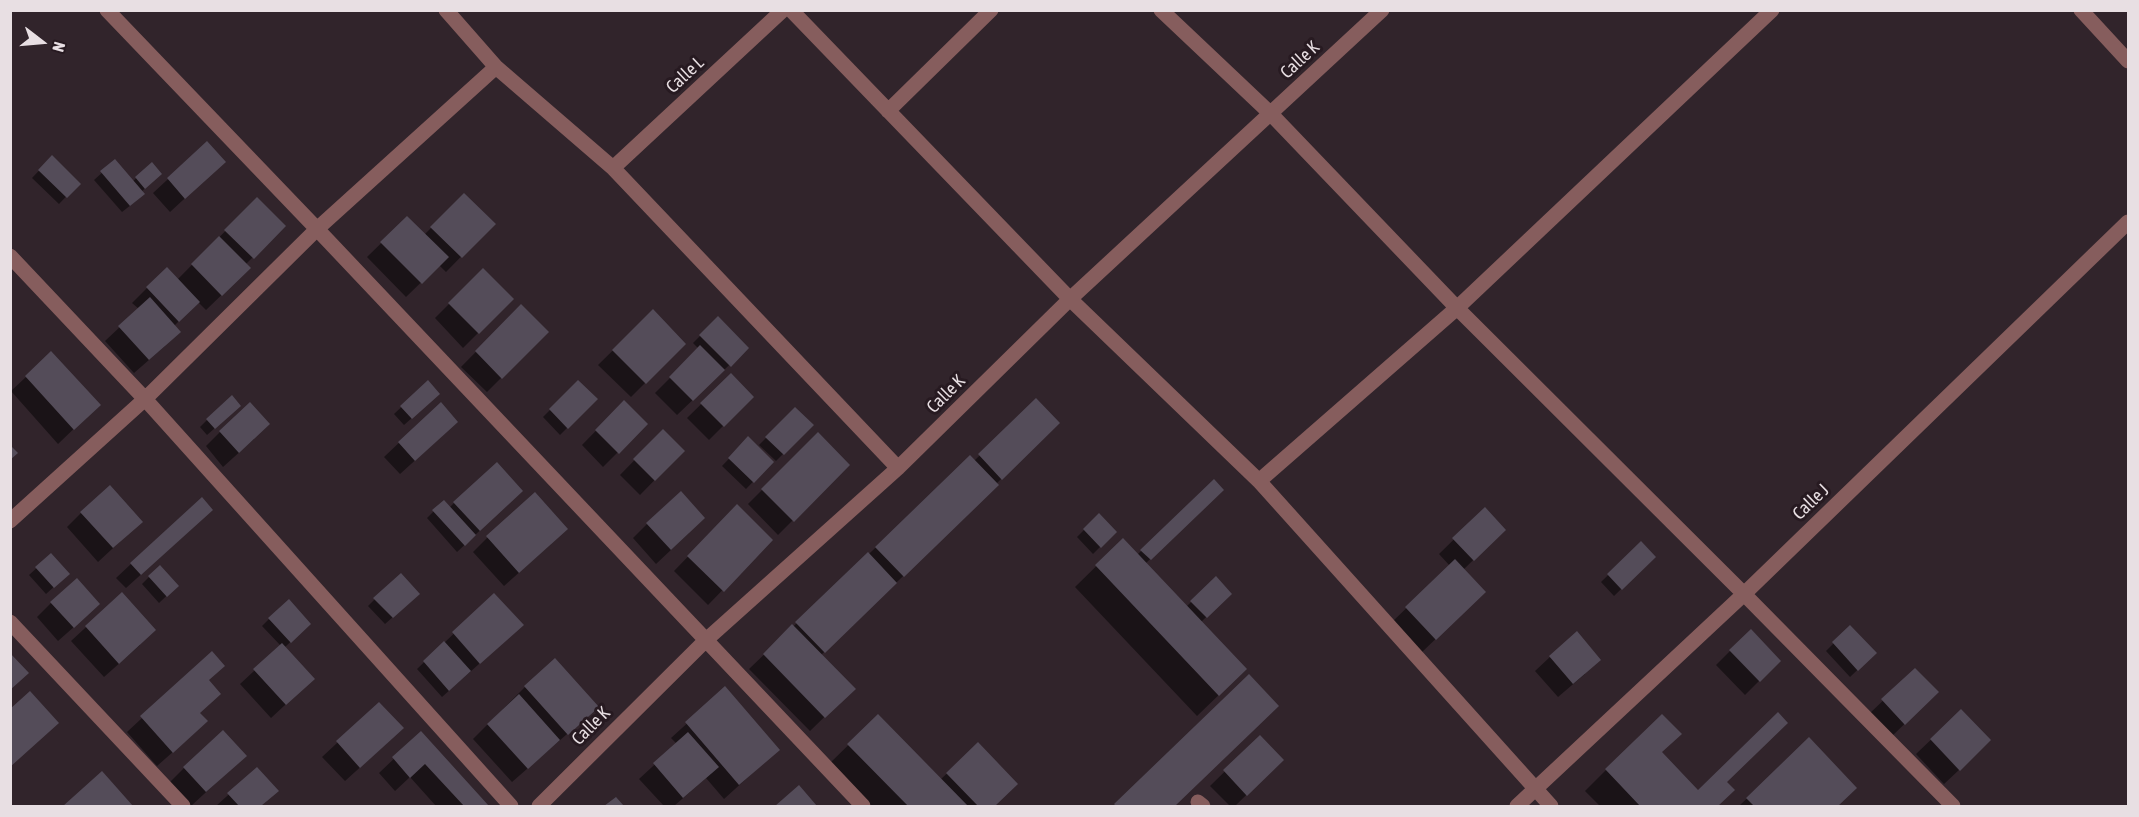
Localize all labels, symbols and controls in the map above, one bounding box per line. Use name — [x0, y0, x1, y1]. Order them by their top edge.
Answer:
north arrow — [12, 12, 72, 72]
street label: Calle K — [1276, 37, 1324, 83]
text: N — [49, 40, 69, 54]
street label: Calle L — [662, 52, 708, 98]
street label: Calle K — [922, 370, 970, 418]
street label: Calle J — [1788, 480, 1834, 524]
street label: Calle K — [567, 702, 615, 750]

